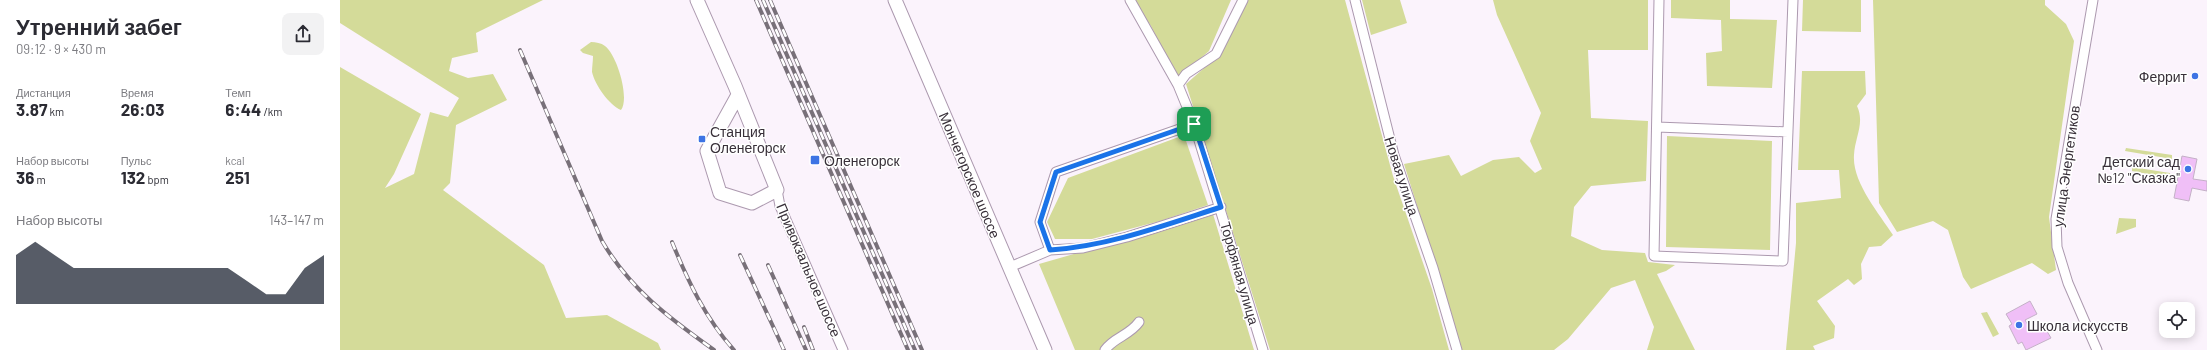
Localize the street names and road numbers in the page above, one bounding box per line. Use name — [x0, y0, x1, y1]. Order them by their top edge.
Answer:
street label: улица Энергетиков — [2049, 104, 2083, 228]
street label: Мончегорское шоссе — [936, 109, 1004, 241]
street label: Новая улица — [1381, 134, 1423, 218]
street label: Привокзальное шоссе — [773, 201, 845, 340]
street label: Торфяная улица — [1217, 220, 1263, 327]

